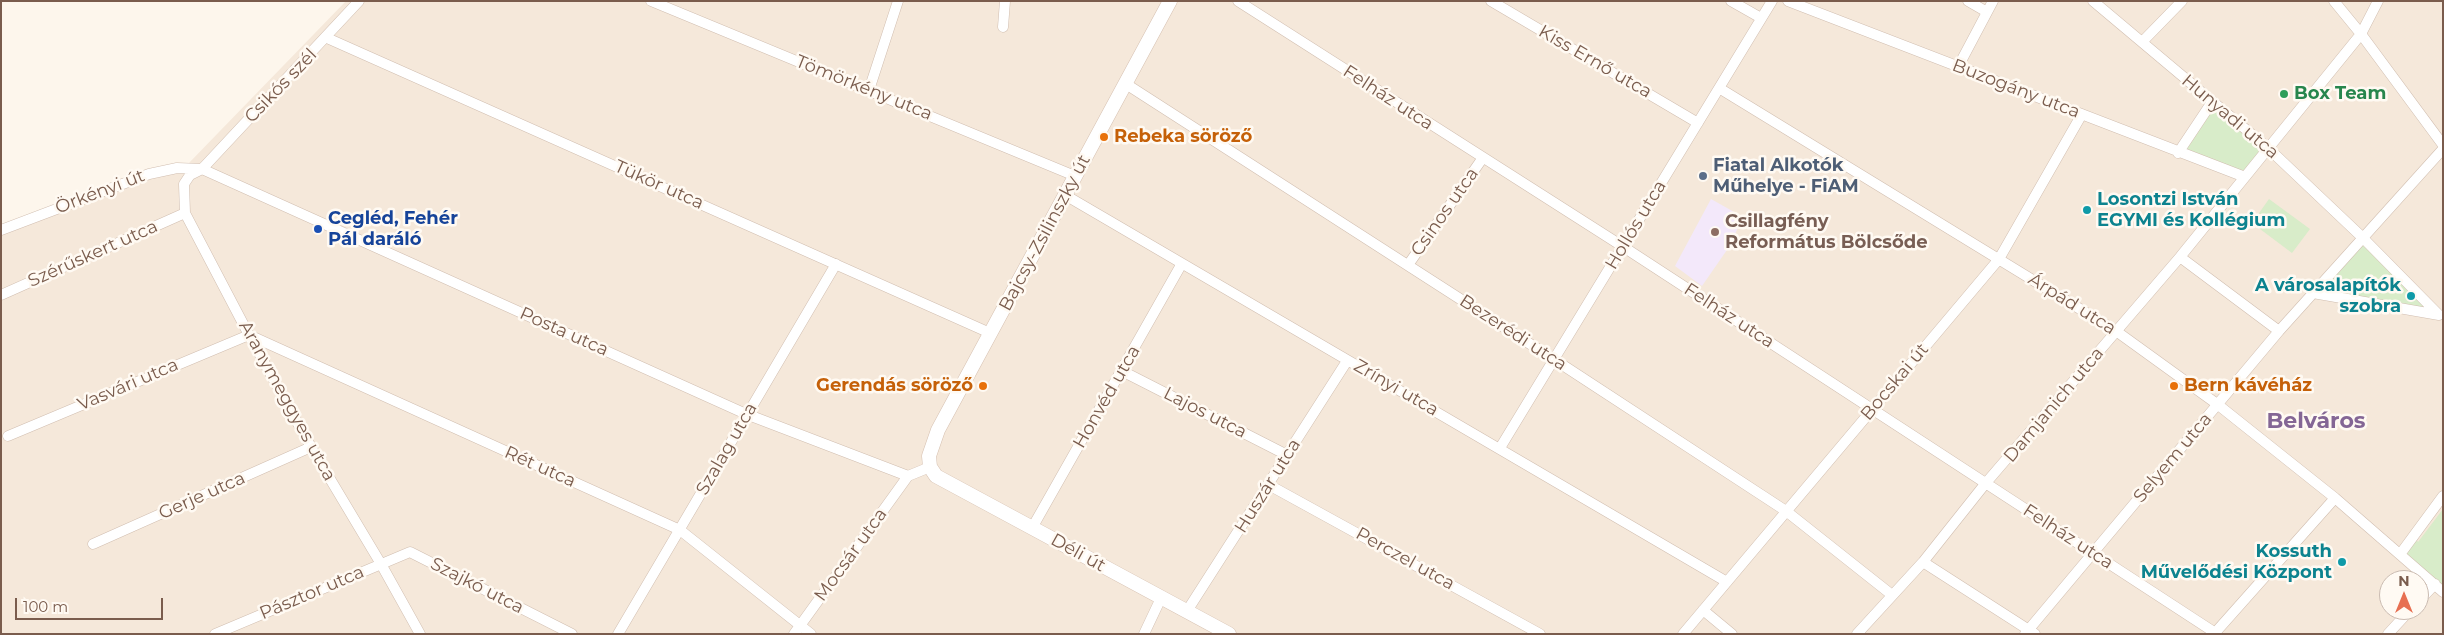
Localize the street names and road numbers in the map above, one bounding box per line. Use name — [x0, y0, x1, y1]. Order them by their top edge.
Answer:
street label: Kiss Ernő utca — [1535, 21, 1655, 103]
street label: Csikós szél — [240, 44, 322, 128]
street label: Tömörkény utca — [793, 51, 935, 125]
street label: Buzogány utca — [1949, 55, 2083, 123]
street label: Felház utca — [1339, 61, 1437, 135]
street label: Hunyadi utca — [2177, 70, 2283, 164]
street label: Bajcsy-Zsilinszky út — [995, 151, 1095, 315]
street label: Tükör utca — [611, 156, 707, 214]
street label: Csinos utca — [1407, 164, 1483, 260]
street label: Örkényi út — [52, 165, 148, 219]
street label: Hollós utca — [1601, 176, 1671, 274]
street label: Szérűskert utca — [25, 216, 161, 292]
street label: Árpád utca — [2024, 268, 2120, 340]
street label: Felház utca — [1680, 279, 1778, 353]
street label: Bezerédi utca — [1455, 290, 1571, 376]
street label: Posta utca — [516, 303, 612, 361]
street label: Aranymeggyes utca — [234, 317, 340, 485]
street label: Bocskai út — [1857, 339, 1933, 425]
street label: Honvéd utca — [1069, 342, 1145, 452]
street label: Damjanich utca — [1999, 343, 2109, 467]
street label: Vasvári utca — [74, 354, 182, 416]
street label: Zrínyi utca — [1350, 355, 1442, 421]
street label: Lajos utca — [1160, 383, 1250, 443]
street label: Szalag utca — [692, 399, 762, 499]
street label: Selyem utca — [2129, 409, 2217, 507]
street label: Huszár utca — [1230, 435, 1306, 537]
street label: Rét utca — [501, 442, 579, 492]
street label: Gerje utca — [155, 467, 249, 525]
street label: Felház utca — [2019, 500, 2117, 574]
street label: Mocsár utca — [810, 504, 892, 606]
street label: Perczel utca — [1352, 523, 1458, 595]
street label: Déli út — [1047, 529, 1109, 577]
street label: Szajkó utca — [427, 553, 527, 619]
street label: Pásztor utca — [257, 561, 367, 625]

